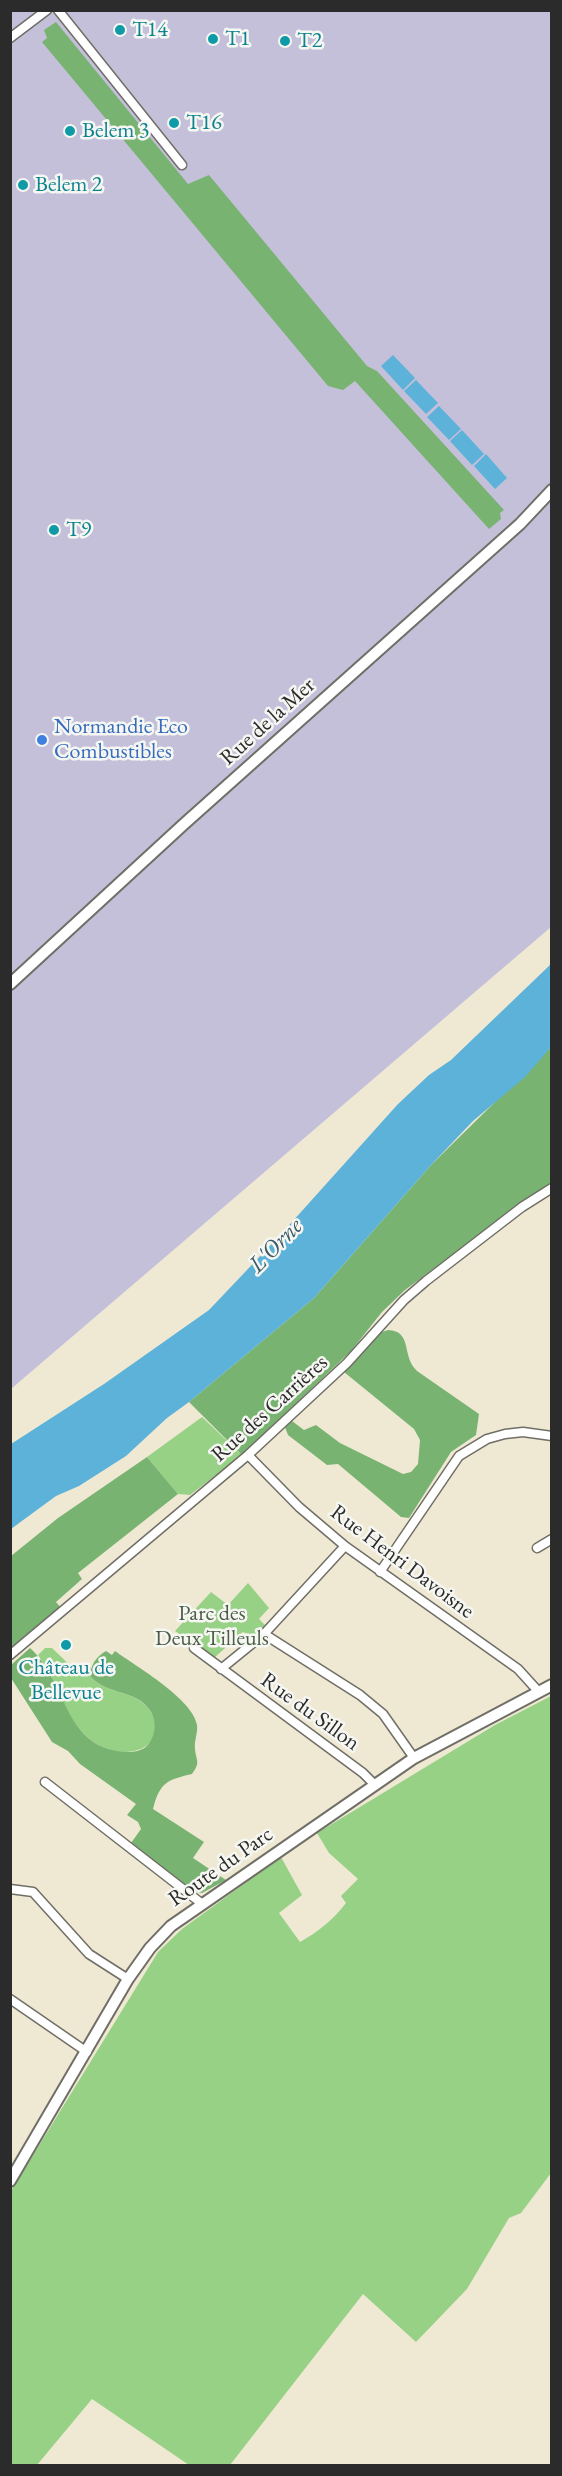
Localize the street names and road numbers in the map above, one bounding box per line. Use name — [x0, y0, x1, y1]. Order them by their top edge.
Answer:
street label: Rue de la Mer — [215, 673, 321, 771]
street label: Rue des Carrières — [206, 1350, 334, 1468]
street label: Rue Henri Davoisne — [325, 1499, 479, 1625]
street label: Rue du Sillon — [255, 1667, 365, 1757]
street label: Route du Parc — [164, 1821, 278, 1913]

